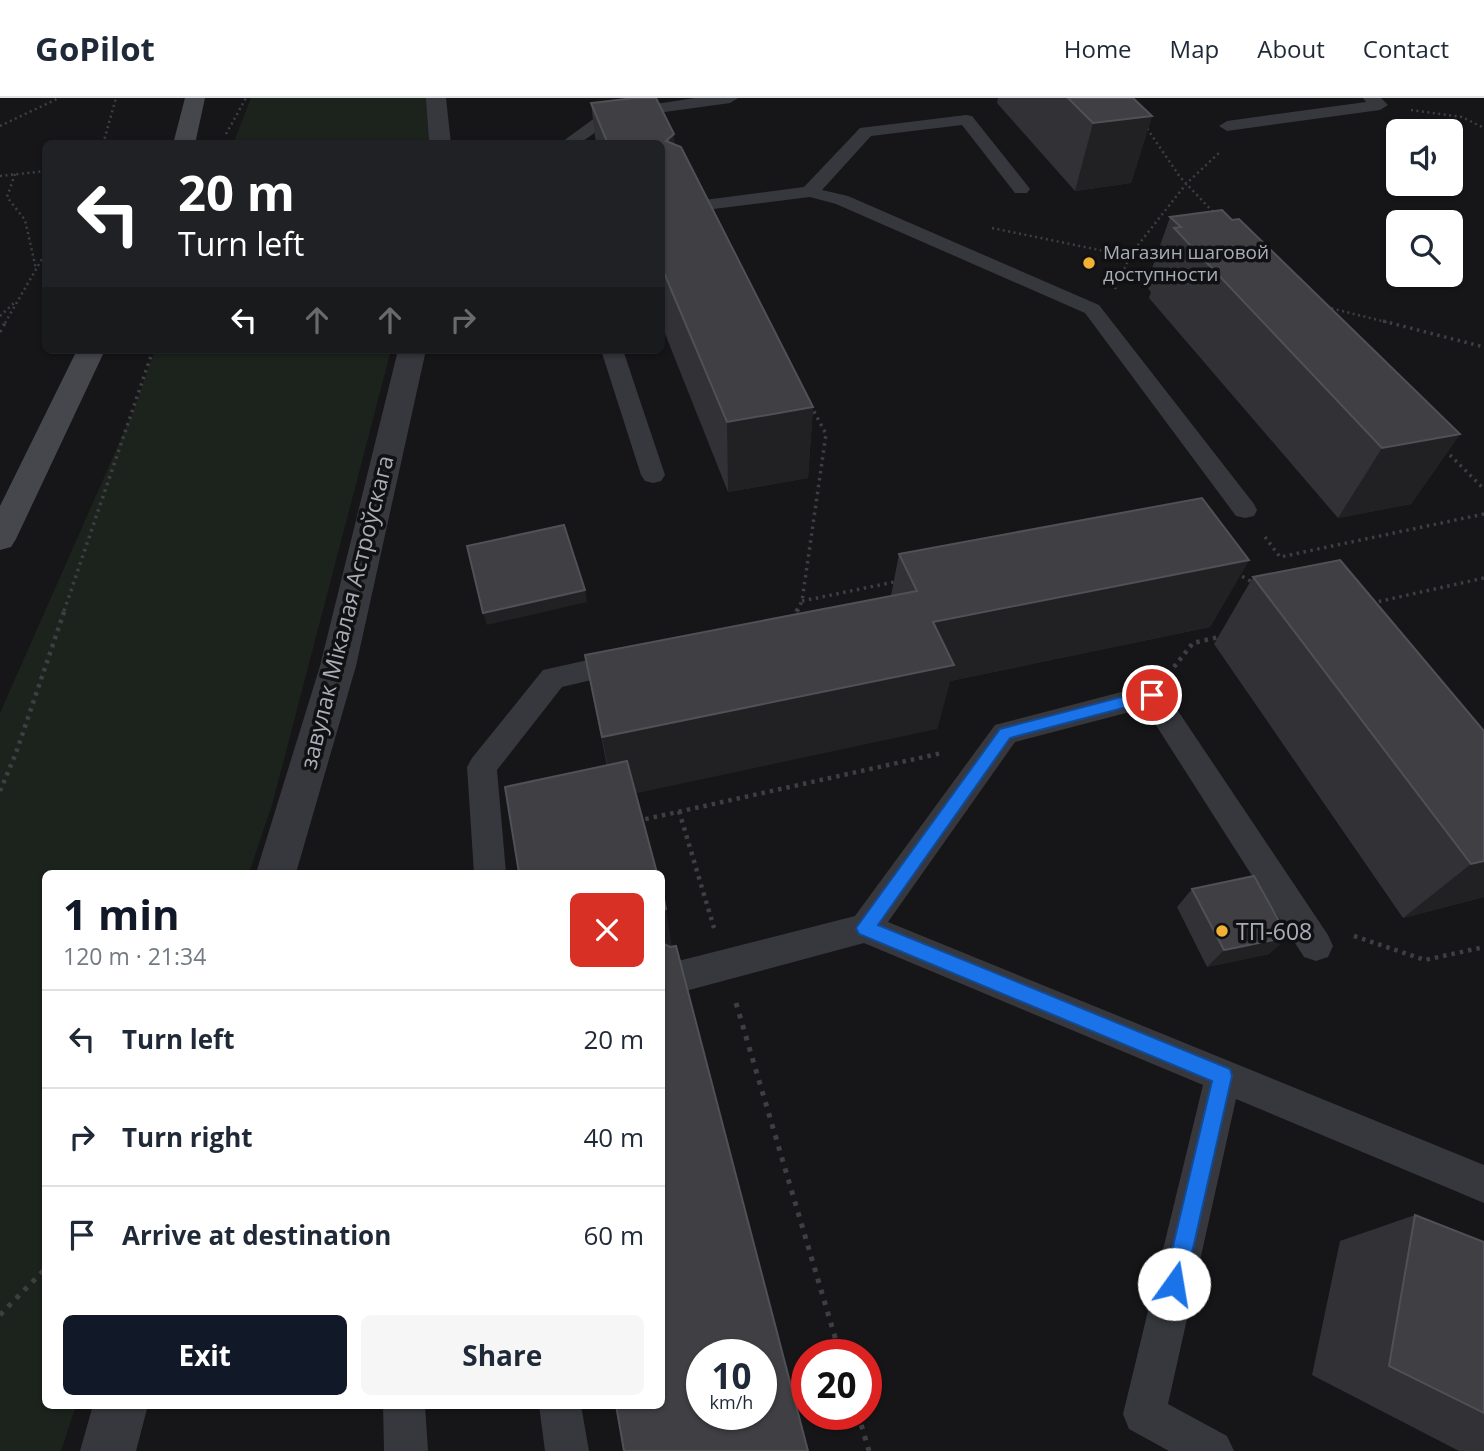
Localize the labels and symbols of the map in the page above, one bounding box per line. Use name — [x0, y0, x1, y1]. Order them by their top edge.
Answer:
place label: Магазин шаговой доступности — [1103, 239, 1269, 287]
marker: Магазин шаговой доступности — [1081, 255, 1097, 271]
street label: завулак Мікалая Астроўскага — [291, 452, 401, 772]
pin — [1122, 665, 1182, 725]
place label: ТП-608 — [1236, 915, 1312, 947]
marker: ТП-608 — [1214, 923, 1230, 939]
position arrow — [1137, 1247, 1211, 1321]
speed limit sign: 20 — [791, 1339, 882, 1430]

